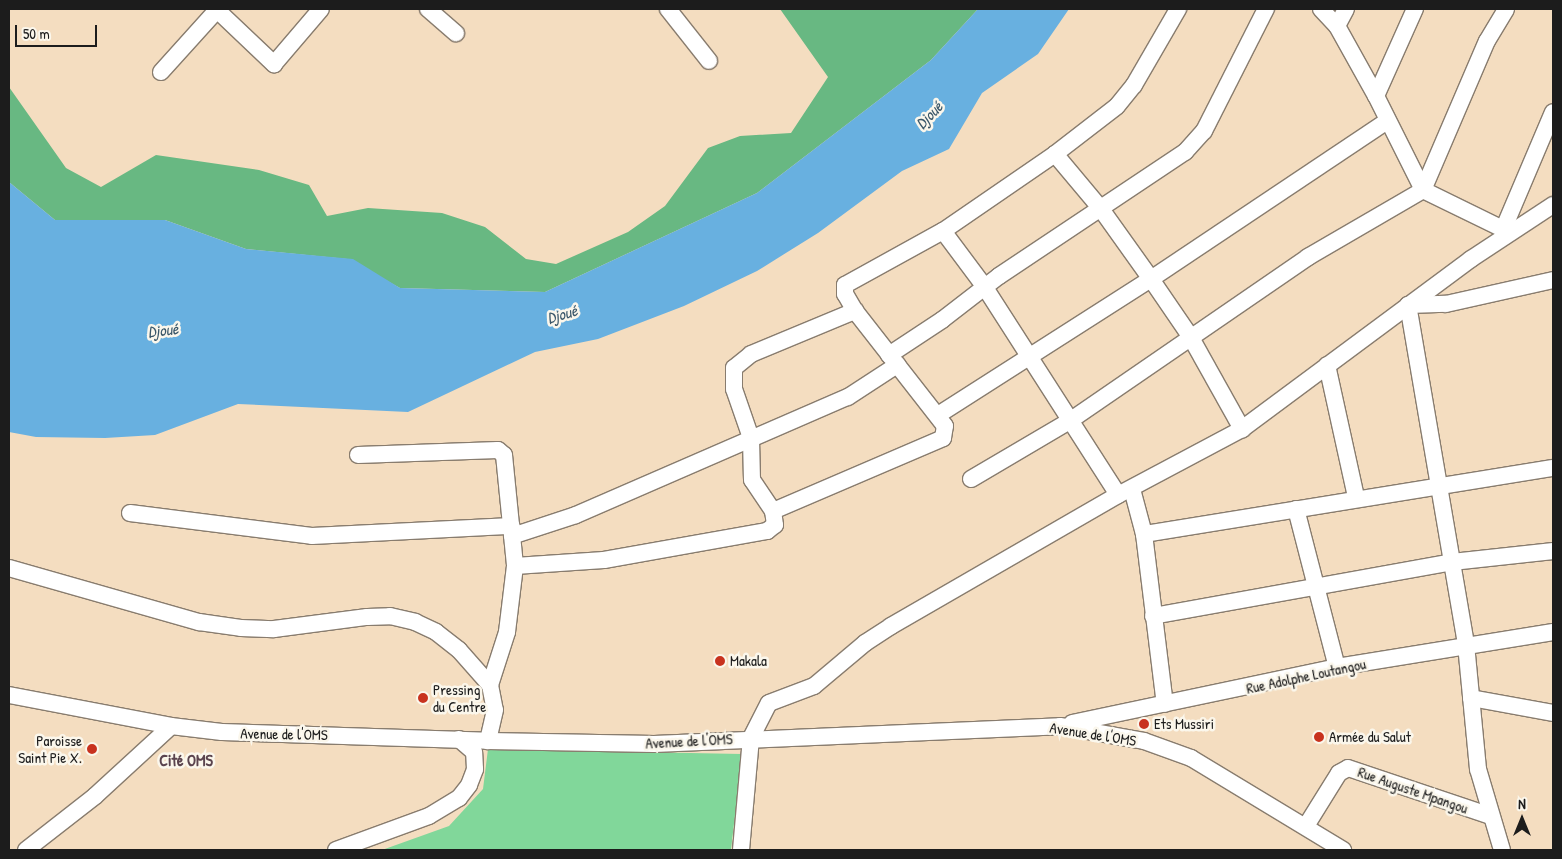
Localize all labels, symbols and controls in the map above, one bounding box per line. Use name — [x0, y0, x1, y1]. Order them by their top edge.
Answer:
scale bar — [18, 15, 100, 47]
text: 50 m — [23, 23, 50, 44]
water label: Djoué — [911, 97, 947, 133]
water label: Djoué — [545, 301, 579, 327]
water label: Djoué — [147, 319, 179, 341]
place label: Makala — [730, 652, 767, 670]
marker: Makala — [714, 655, 726, 667]
street label: Rue Adolphe Loutangou — [1245, 655, 1367, 697]
place label: Pressing du Centre — [433, 680, 486, 715]
marker: Pressing du Centre — [417, 692, 429, 704]
place label: Ets Mussiri — [1154, 715, 1214, 733]
street label: Avenue de l'OMS — [1048, 718, 1138, 750]
marker: Ets Mussiri — [1138, 718, 1150, 730]
street label: Avenue de l'OMS — [240, 724, 328, 744]
place label: Armée du Salut — [1329, 728, 1411, 746]
street label: Avenue de l'OMS — [645, 730, 733, 752]
place label: Paroisse Saint Pie X. — [18, 731, 82, 766]
marker: Armée du Salut — [1313, 731, 1325, 743]
marker: Paroisse Saint Pie X. — [86, 743, 98, 755]
district label: Cité OMS — [159, 750, 213, 770]
street label: Rue Auguste Mpangou — [1356, 763, 1470, 817]
north arrow — [1497, 794, 1547, 844]
text: N — [1518, 794, 1526, 813]

